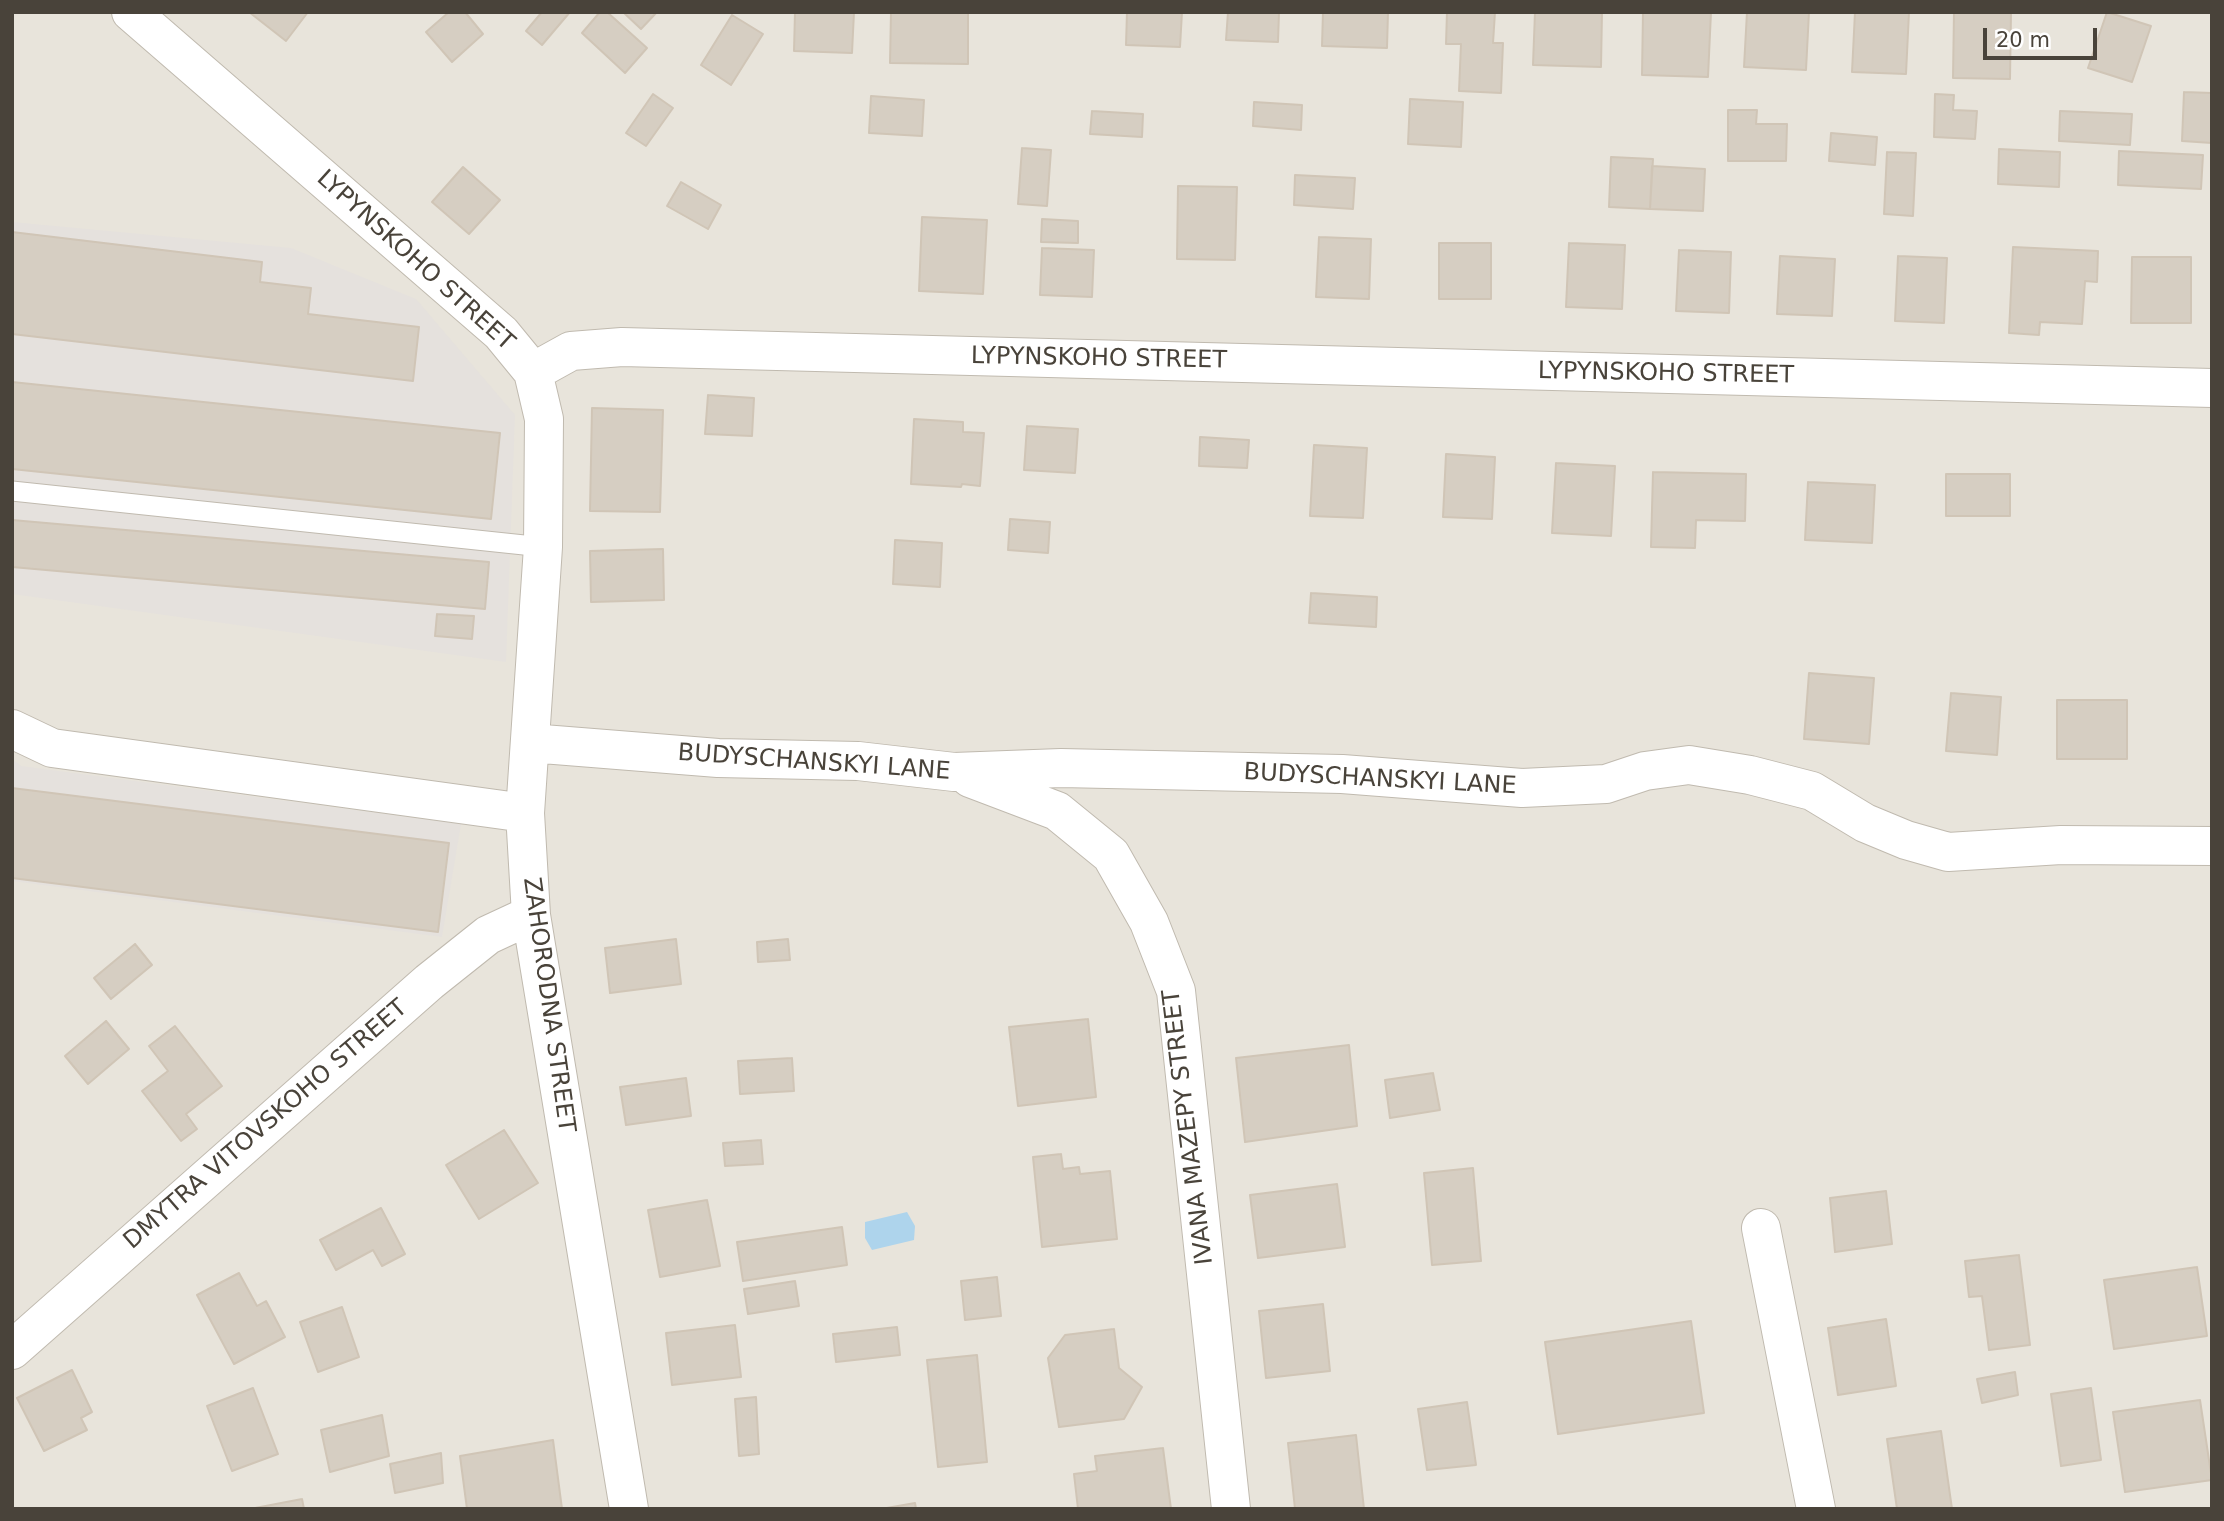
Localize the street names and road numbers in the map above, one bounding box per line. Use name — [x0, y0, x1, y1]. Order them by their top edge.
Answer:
street label: LYPYNSKOHO STREET — [310, 165, 520, 357]
street label: LYPYNSKOHO STREET — [971, 342, 1227, 376]
street label: LYPYNSKOHO STREET — [1538, 357, 1794, 391]
street label: BUDYSCHANSKYI LANE — [677, 739, 951, 787]
street label: BUDYSCHANSKYI LANE — [1243, 758, 1517, 802]
street label: ZAHORODNA STREET — [516, 876, 580, 1134]
street label: IVANA MAZEPY STREET — [1158, 988, 1220, 1266]
street label: DMYTRA VITOVSKOHO STREET — [118, 994, 414, 1256]

